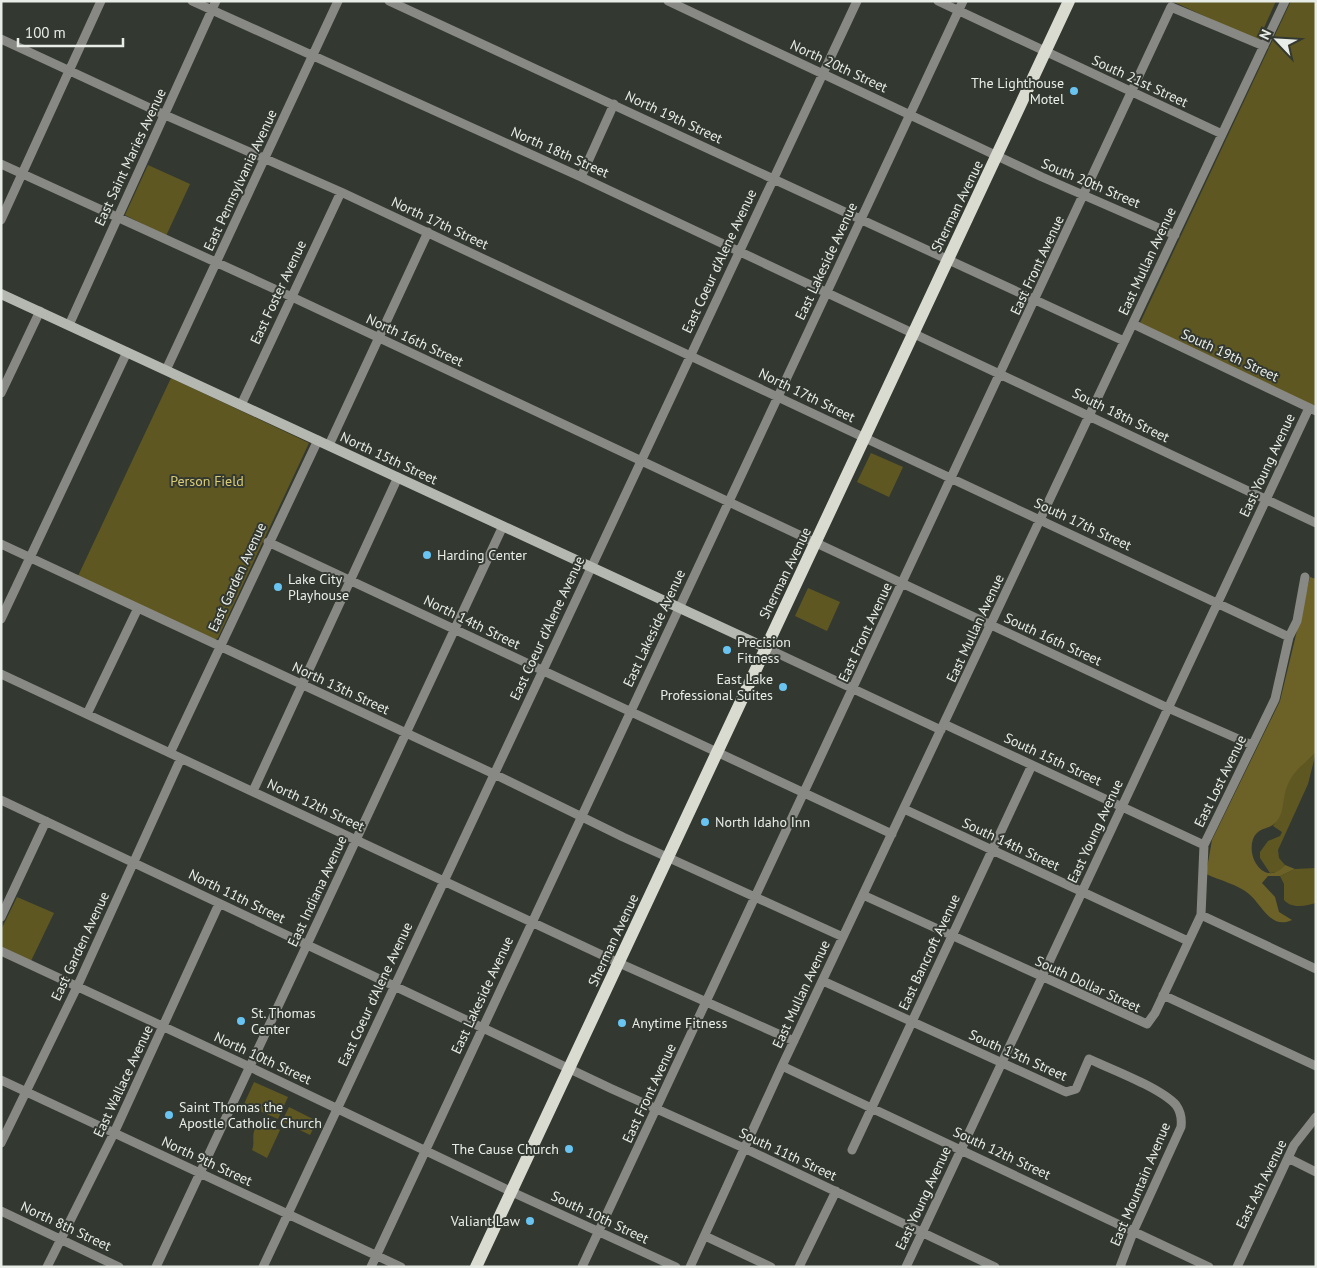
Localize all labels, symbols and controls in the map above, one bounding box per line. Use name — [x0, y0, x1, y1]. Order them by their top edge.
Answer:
scale bar — [18, 15, 122, 47]
north arrow — [1252, 15, 1302, 65]
text: 100 m — [25, 23, 66, 42]
text: N — [1255, 27, 1275, 42]
street label: North 20th Street — [787, 36, 891, 97]
street label: South 21st Street — [1089, 51, 1191, 111]
place label: The Lighthouse Motel — [971, 74, 1064, 108]
street label: East Saint Maries Avenue — [90, 85, 170, 229]
marker: The Lighthouse Motel — [1068, 85, 1080, 97]
street label: North 19th Street — [622, 87, 726, 148]
street label: East Pennsylvania Avenue — [199, 106, 281, 254]
street label: North 18th Street — [508, 122, 612, 182]
street label: South 20th Street — [1039, 154, 1143, 212]
street label: Sherman Avenue — [927, 157, 987, 255]
street label: East Coeur d'Alene Avenue — [678, 186, 760, 336]
street label: North 17th Street — [389, 193, 492, 253]
street label: East Lakeside Avenue — [791, 199, 861, 323]
street label: East Mullan Avenue — [1114, 204, 1180, 318]
street label: East Front Avenue — [1006, 212, 1068, 318]
street label: East Foster Avenue — [246, 237, 310, 347]
street label: North 16th Street — [363, 310, 467, 371]
street label: South 19th Street — [1178, 324, 1282, 386]
street label: North 17th Street — [756, 364, 858, 426]
street label: South 18th Street — [1070, 384, 1173, 446]
street label: East Young Avenue — [1235, 410, 1299, 520]
street label: North 15th Street — [337, 428, 441, 489]
park label: Person Field — [170, 472, 244, 490]
street label: South 17th Street — [1031, 494, 1135, 555]
street label: East Garden Avenue — [204, 520, 270, 634]
street label: Sherman Avenue — [755, 524, 815, 622]
place label: Harding Center — [437, 546, 527, 564]
marker: Harding Center — [421, 549, 433, 561]
street label: East Coeur d'Alene Avenue — [506, 553, 588, 703]
street label: East Lakeside Avenue — [619, 566, 689, 690]
place label: Lake City Playhouse — [288, 570, 349, 604]
street label: East Mullan Avenue — [942, 571, 1008, 685]
street label: East Front Avenue — [834, 579, 896, 685]
marker: Lake City Playhouse — [272, 581, 284, 593]
street label: North 14th Street — [421, 591, 524, 653]
street label: South 16th Street — [1001, 608, 1105, 670]
place label: Precision Fitness — [737, 633, 791, 667]
marker: Precision Fitness — [721, 644, 733, 656]
street label: North 13th Street — [289, 658, 393, 719]
place label: East Lake Professional Suites — [660, 670, 773, 704]
marker: East Lake Professional Suites — [777, 681, 789, 693]
street label: South 15th Street — [1001, 728, 1105, 790]
street label: East Lost Avenue — [1190, 732, 1250, 830]
street label: North 12th Street — [264, 775, 368, 836]
street label: East Young Avenue — [1063, 776, 1127, 886]
place label: North Idaho Inn — [715, 813, 810, 831]
street label: South 14th Street — [959, 813, 1063, 875]
marker: North Idaho Inn — [699, 816, 711, 828]
street label: East Indiana Avenue — [283, 833, 351, 949]
street label: North 11th Street — [186, 865, 289, 927]
street label: East Garden Avenue — [47, 889, 113, 1003]
street label: Sherman Avenue — [584, 891, 642, 989]
street label: East Bancroft Avenue — [894, 891, 964, 1013]
street label: East Coeur d'Alene Avenue — [334, 919, 416, 1069]
street label: East Lakeside Avenue — [447, 933, 517, 1057]
street label: East Mullan Avenue — [768, 937, 834, 1051]
street label: South Dollar Street — [1032, 952, 1144, 1016]
place label: St. Thomas Center — [251, 1004, 316, 1038]
place label: Anytime Fitness — [632, 1014, 727, 1032]
marker: St. Thomas Center — [235, 1015, 247, 1027]
marker: Anytime Fitness — [616, 1017, 628, 1029]
street label: East Wallace Avenue — [89, 1022, 157, 1140]
street label: South 13th Street — [966, 1025, 1070, 1085]
street label: North 10th Street — [211, 1028, 315, 1089]
street label: East Front Avenue — [618, 1040, 680, 1146]
place label: Saint Thomas the Apostle Catholic Church — [179, 1098, 322, 1132]
marker: Saint Thomas the Apostle Catholic Church — [163, 1109, 175, 1121]
street label: East Mountain Avenue — [1106, 1119, 1174, 1249]
street label: South 12th Street — [950, 1122, 1054, 1184]
street label: South 11th Street — [736, 1123, 840, 1185]
street label: North 9th Street — [159, 1132, 255, 1190]
street label: East Ash Avenue — [1232, 1136, 1290, 1232]
place label: The Cause Church — [452, 1140, 559, 1158]
marker: The Cause Church — [563, 1143, 575, 1155]
street label: East Young Avenue — [891, 1143, 955, 1253]
street label: South 10th Street — [548, 1186, 652, 1248]
street label: North 8th Street — [18, 1197, 114, 1255]
place label: Valiant Law — [450, 1212, 521, 1230]
marker: Valiant Law — [524, 1215, 536, 1227]

